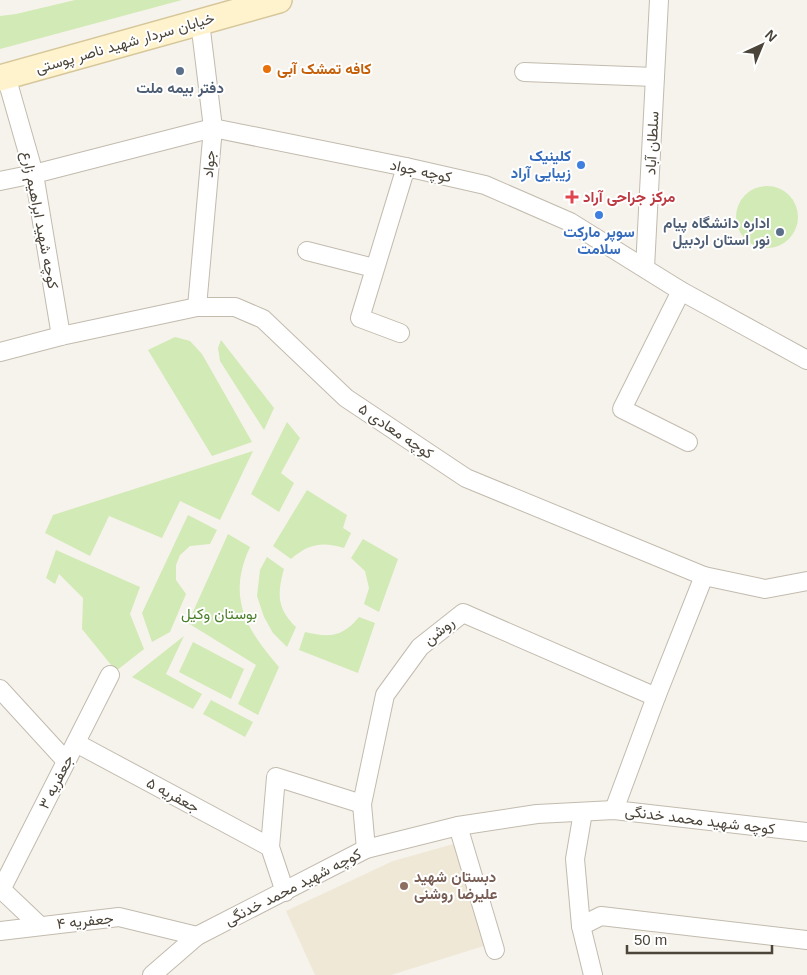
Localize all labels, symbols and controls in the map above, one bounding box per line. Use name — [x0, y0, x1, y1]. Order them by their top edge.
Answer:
street label: خیابان سردار شهید ناصر پوستی — [34, 9, 217, 78]
north arrow — [737, 20, 787, 70]
text: N — [762, 26, 780, 45]
place label: کافه تمشک آبی — [277, 60, 371, 78]
marker: کافه تمشک آبی — [261, 63, 273, 75]
marker: دفتر بیمه ملت — [174, 65, 186, 77]
place label: دفتر بیمه ملت — [136, 79, 224, 97]
street label: سلطان آباد — [641, 110, 663, 175]
place label: کلینیک زیبایی آراد — [511, 147, 571, 182]
street label: کوچه شهید ابراهیم زارع — [16, 150, 62, 291]
street label: جواد — [199, 150, 219, 178]
street label: کوچه جواد — [388, 156, 454, 187]
marker: کلینیک زیبایی آراد — [575, 159, 587, 171]
place label: مرکز جراحی آراد — [583, 188, 676, 206]
marker: مرکز جراحی آراد — [565, 190, 579, 204]
marker: سوپر مارکت سلامت — [593, 209, 605, 221]
place label: اداره دانشگاه پیام نور استان اردبیل — [663, 214, 770, 249]
place label: سوپر مارکت سلامت — [563, 223, 635, 257]
marker: اداره دانشگاه پیام نور استان اردبیل — [774, 226, 786, 238]
street label: کوچه معادی ۵ — [355, 399, 437, 464]
park label: بوستان وکیل — [181, 605, 257, 623]
street label: روشن — [420, 613, 459, 650]
street label: جعفریه ۳ — [35, 752, 77, 812]
street label: جعفریه ۵ — [143, 774, 203, 816]
street label: کوچه شهید محمد خدنگی — [624, 802, 776, 839]
street label: کوچه شهید محمد خدنگی — [222, 845, 365, 930]
place label: دبستان شهید علیرضا روشنی — [414, 868, 498, 903]
marker: دبستان شهید علیرضا روشنی — [398, 880, 410, 892]
street label: جعفریه ۴ — [56, 909, 114, 933]
scale bar — [627, 922, 772, 954]
text: 50 m — [634, 931, 667, 948]

